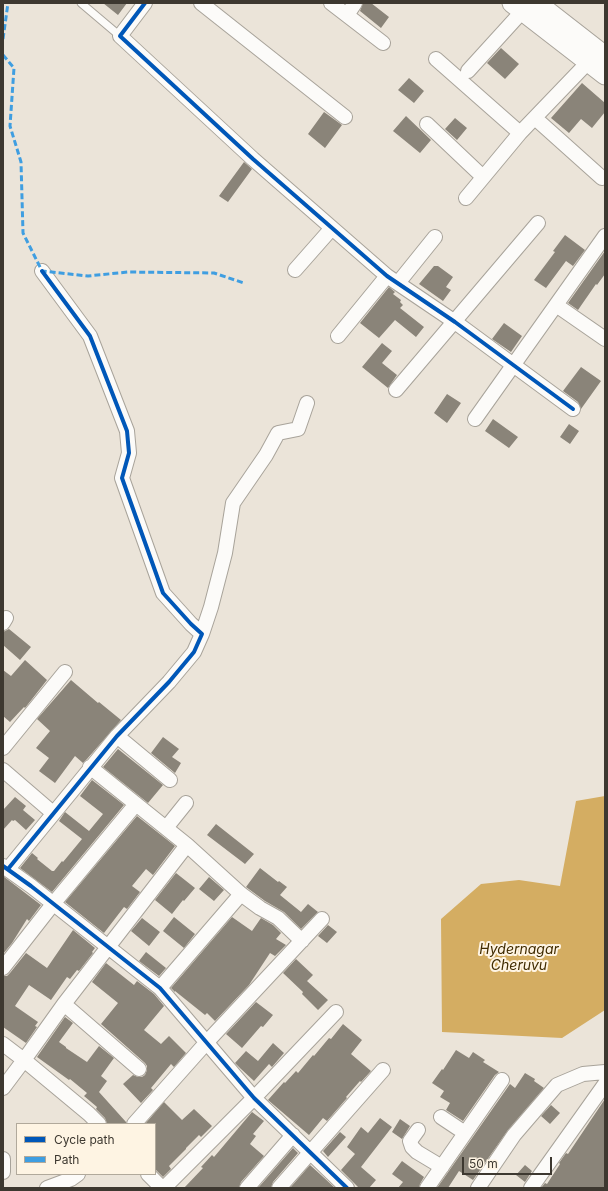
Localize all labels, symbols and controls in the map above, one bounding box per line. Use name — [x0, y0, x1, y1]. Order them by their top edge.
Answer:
water label: Hydernagar Cheruvu — [479, 942, 559, 974]
legend — [16, 1123, 156, 1175]
text: Cycle path — [54, 1132, 115, 1147]
scale bar — [464, 1149, 554, 1175]
text: Path — [54, 1152, 79, 1167]
text: 50 m — [469, 1156, 498, 1171]

